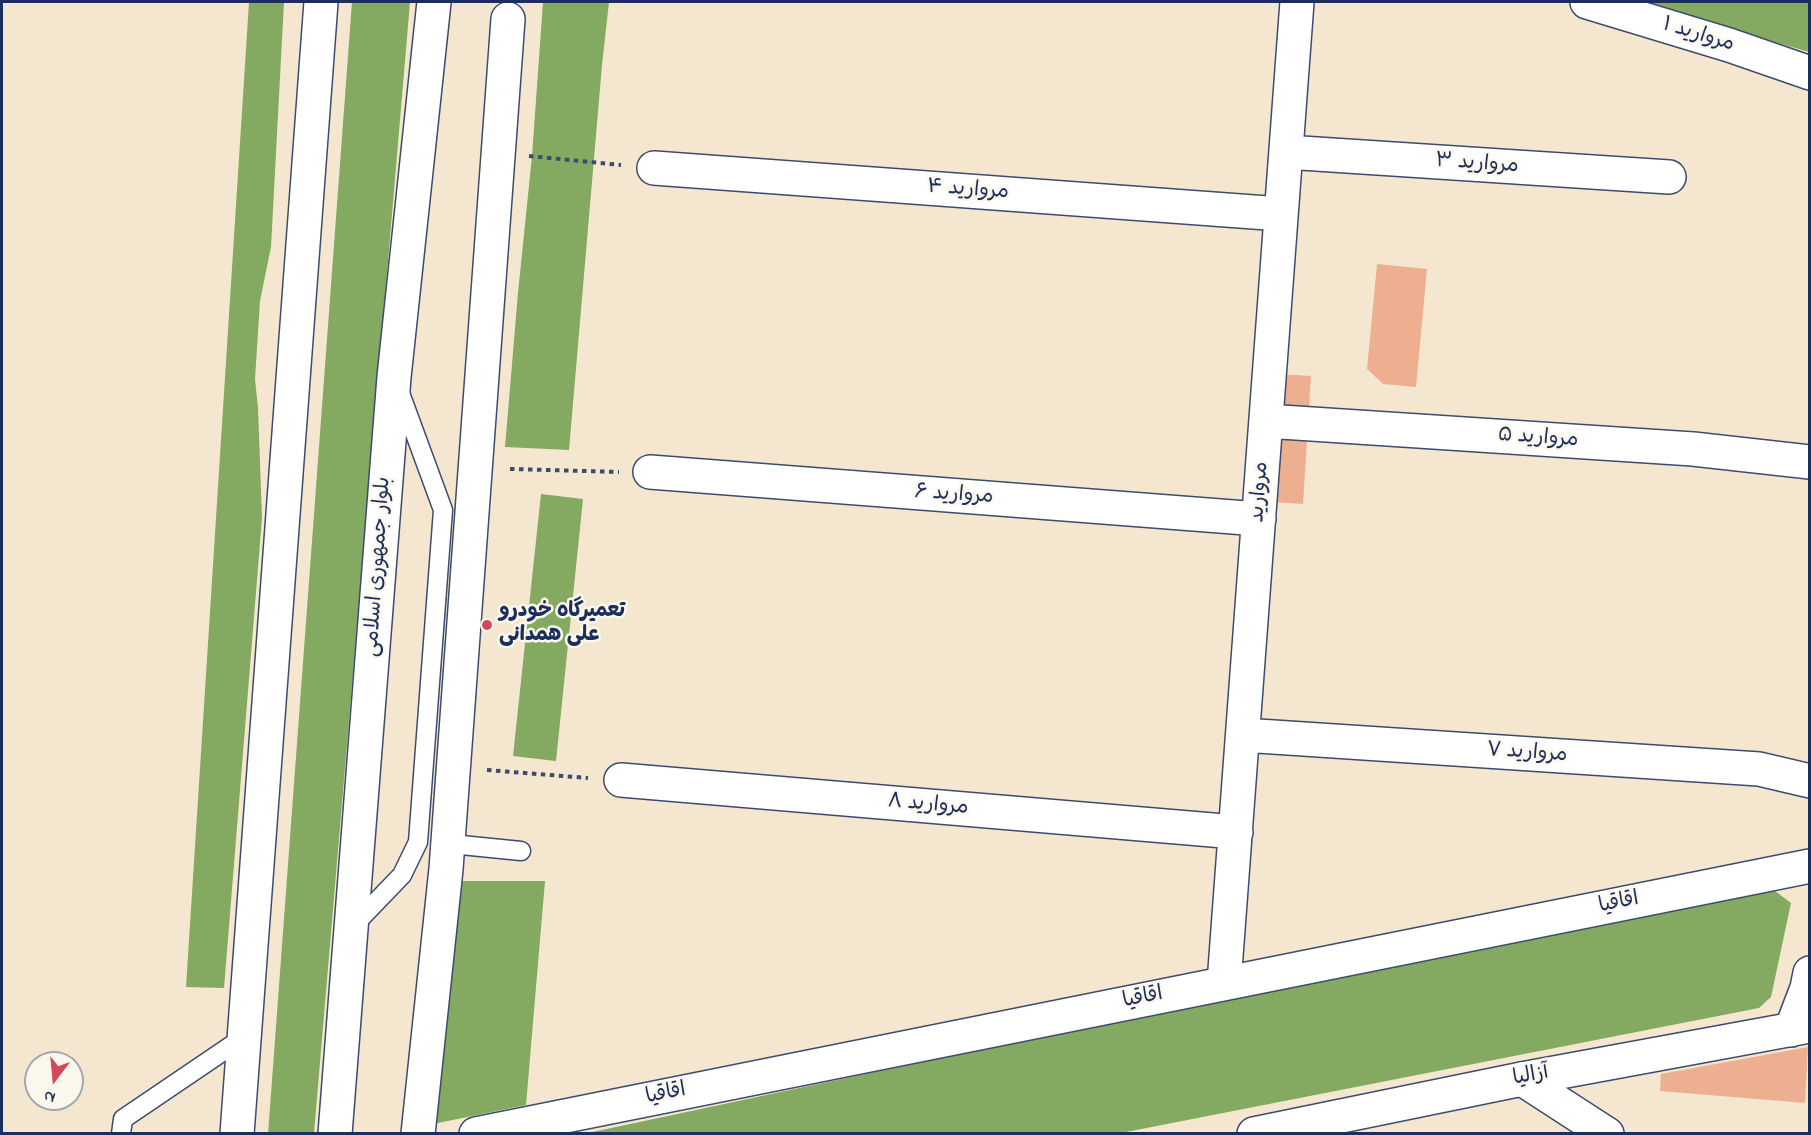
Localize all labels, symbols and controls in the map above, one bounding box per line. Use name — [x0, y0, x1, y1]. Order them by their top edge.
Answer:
street label: مروارید ۱ — [1659, 13, 1737, 59]
street label: مروارید ۳ — [1434, 150, 1520, 180]
street label: مروارید ۴ — [926, 176, 1010, 206]
street label: مروارید ۵ — [1497, 424, 1579, 454]
street label: مروارید — [1246, 461, 1276, 523]
street label: بلوار جمهوری اسلامی — [360, 476, 398, 658]
street label: مروارید ۶ — [914, 481, 994, 511]
place label: تعمیرگاه خودرو علی همدانی — [499, 600, 625, 650]
marker: تعمیرگاه خودرو علی همدانی — [480, 618, 494, 632]
street label: مروارید ۷ — [1486, 739, 1568, 769]
street label: مروارید ۸ — [887, 790, 969, 822]
street label: اقاقیا — [1597, 888, 1641, 920]
street label: اقاقیا — [1121, 983, 1165, 1015]
north arrow — [24, 1051, 84, 1111]
street label: آزالیا — [1511, 1061, 1551, 1093]
street label: اقاقیا — [644, 1079, 688, 1111]
text: N — [41, 1083, 58, 1109]

